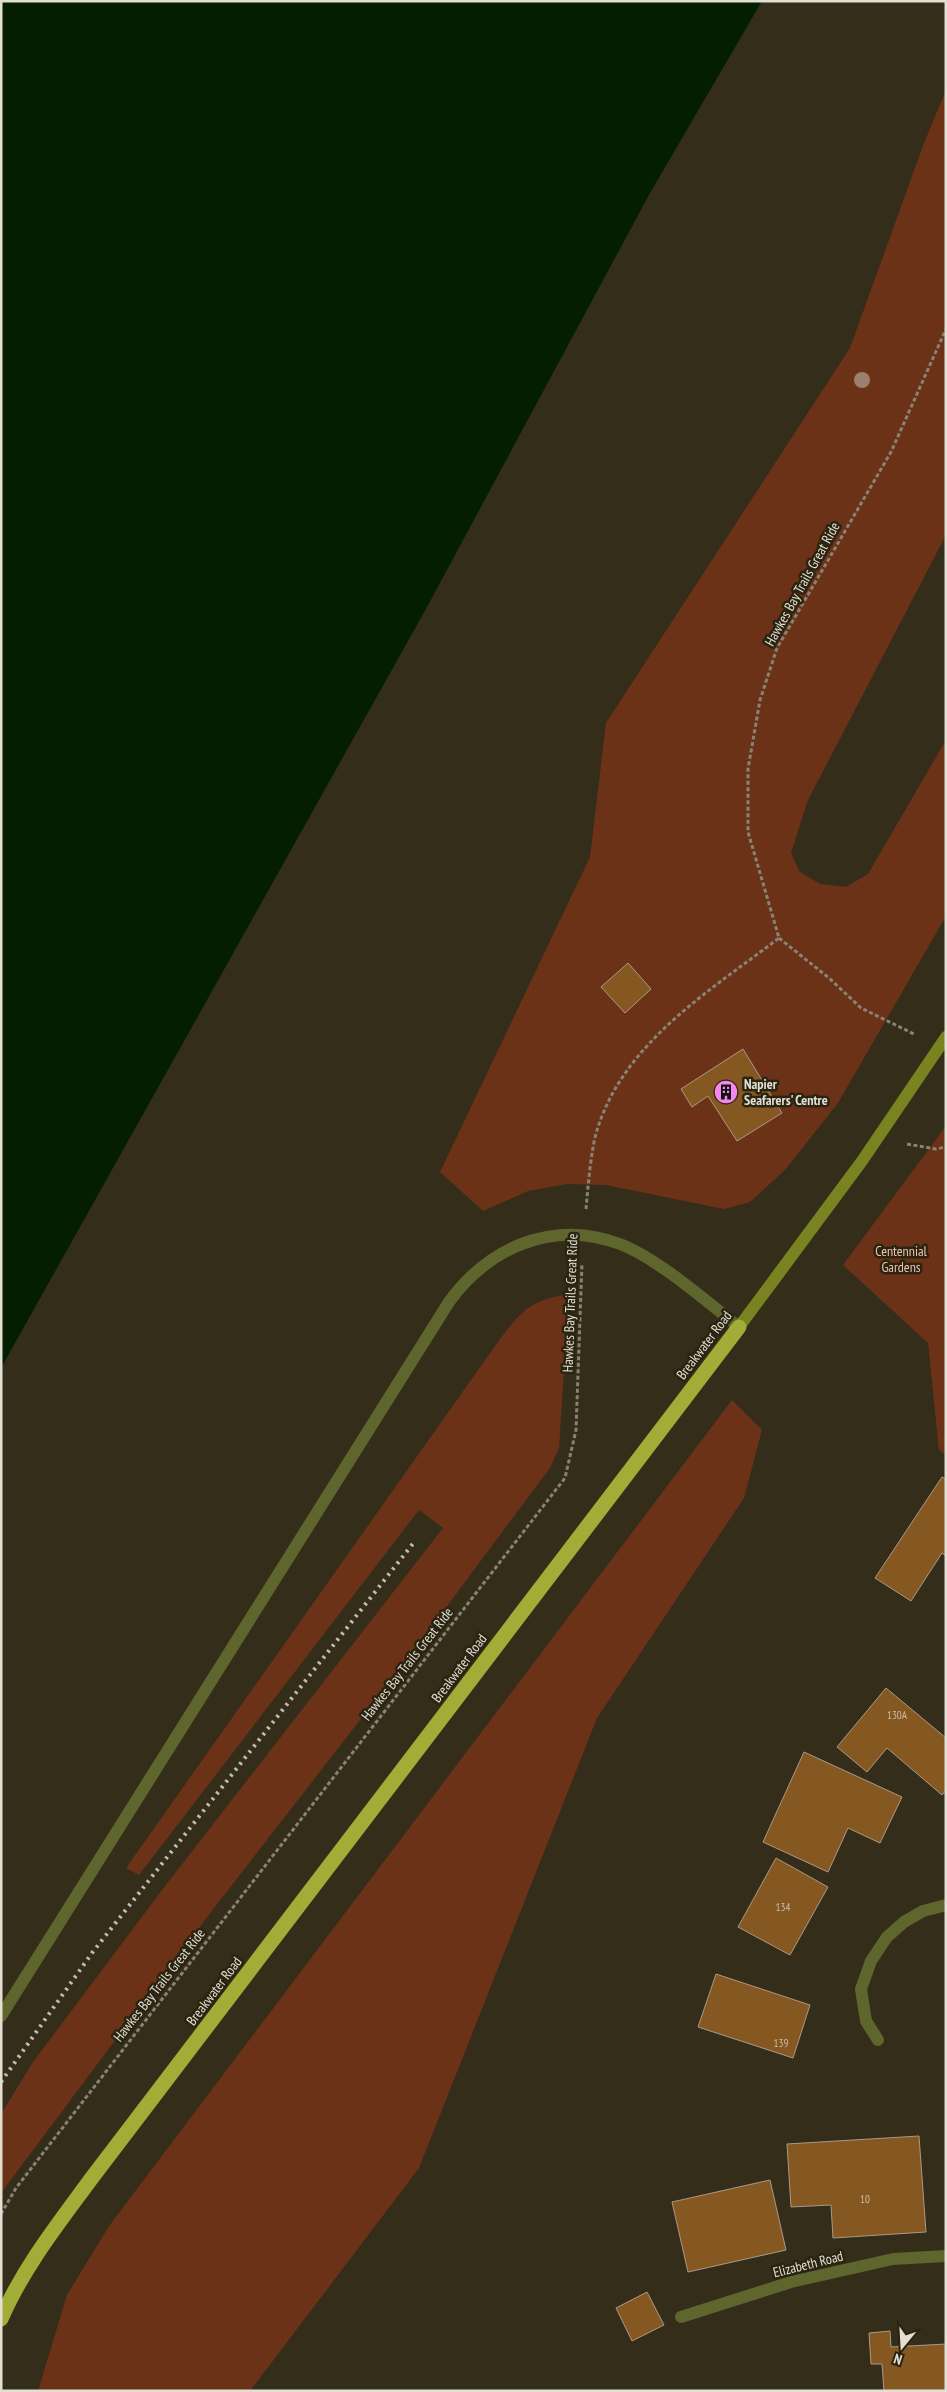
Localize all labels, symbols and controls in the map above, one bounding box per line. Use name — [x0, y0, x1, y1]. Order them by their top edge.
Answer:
street label: Hawkes Bay Trails Great Ride — [760, 519, 844, 649]
place label: Napier Seafarers' Centre — [744, 1075, 828, 1109]
building icon: Napier Seafarers' Centre — [713, 1079, 739, 1105]
street label: Hawkes Bay Trails Great Ride — [559, 1233, 581, 1373]
park label: Centennial Gardens — [875, 1242, 928, 1276]
street label: Breakwater Road — [672, 1307, 736, 1383]
street label: Hawkes Bay Trails Great Ride — [357, 1604, 457, 1724]
street label: Breakwater Road — [427, 1630, 491, 1706]
house number: 130A — [887, 1708, 908, 1722]
house number: 134 — [776, 1900, 790, 1914]
street label: Hawkes Bay Trails Great Ride — [109, 1925, 209, 2045]
street label: Breakwater Road — [182, 1953, 246, 2029]
house number: 139 — [774, 2036, 788, 2050]
house number: 10 — [860, 2192, 870, 2206]
street label: Elizabeth Road — [771, 2247, 845, 2281]
north arrow — [877, 2322, 927, 2372]
text: N — [892, 2350, 904, 2369]

